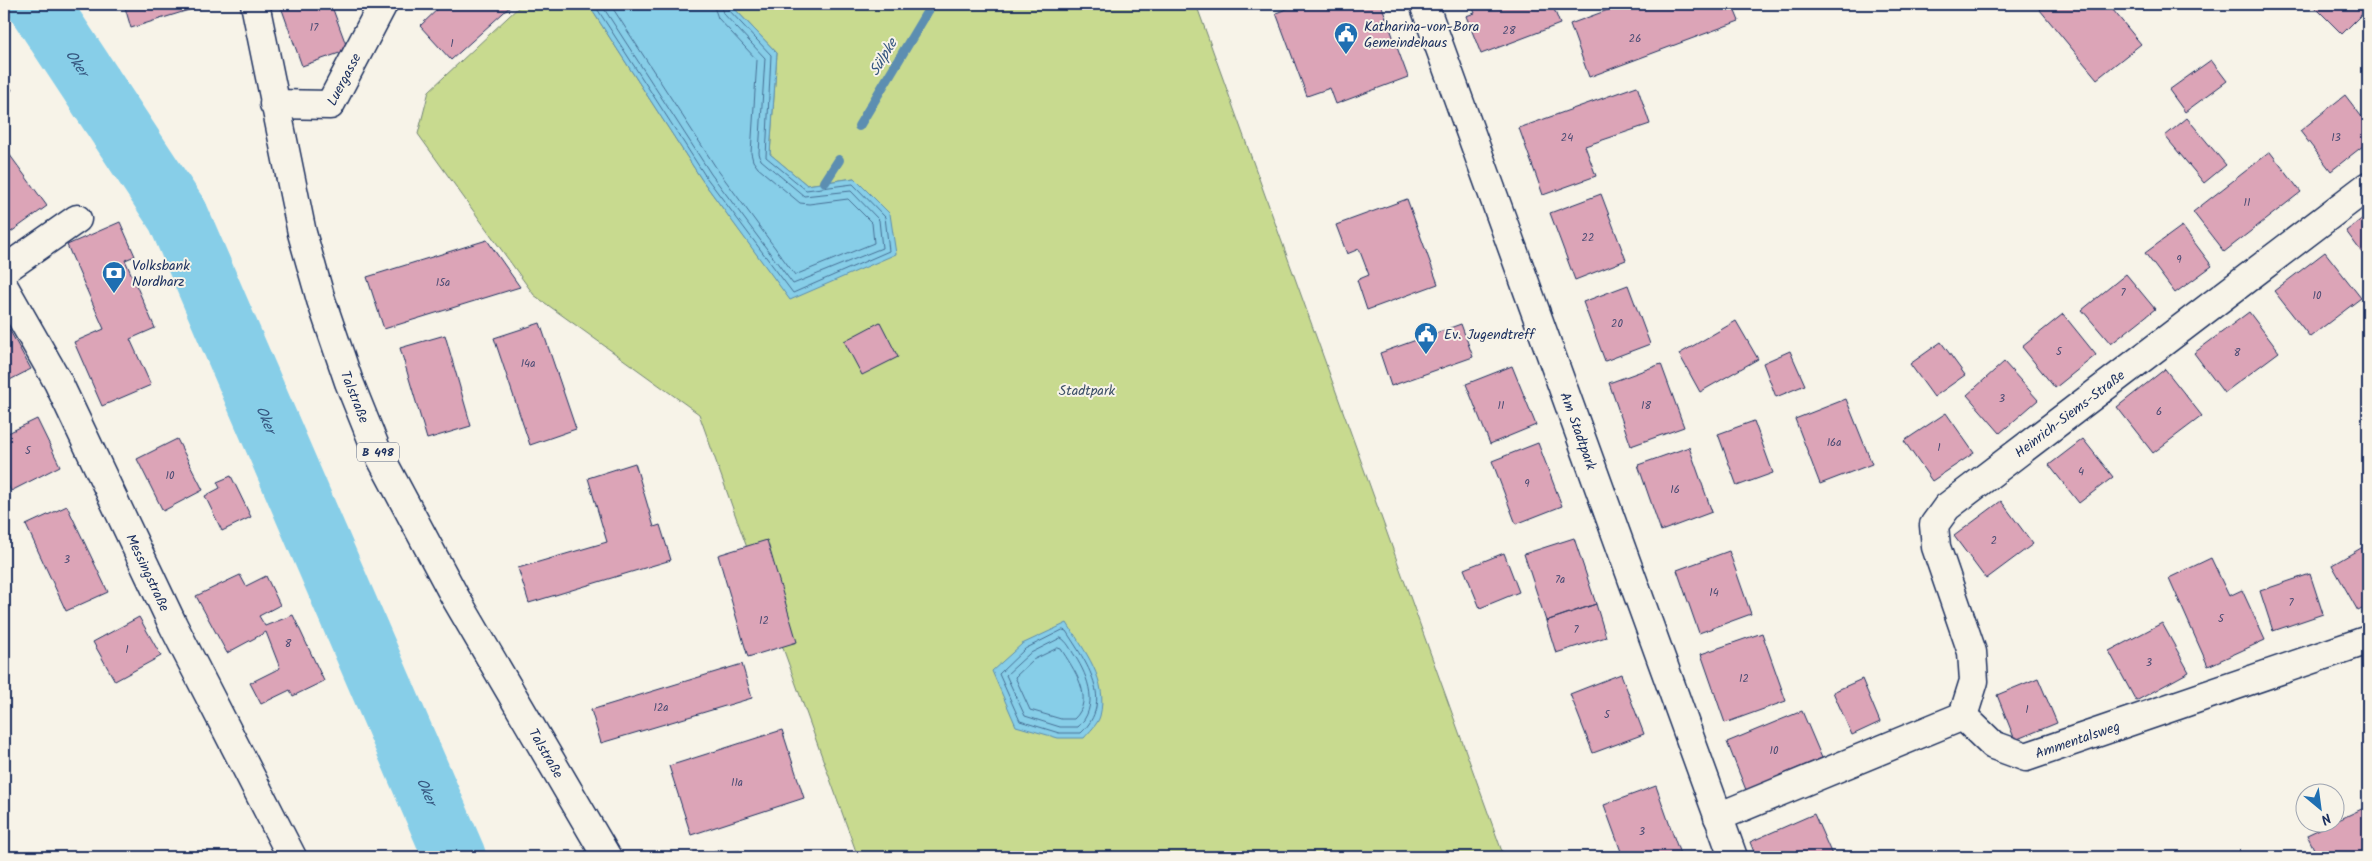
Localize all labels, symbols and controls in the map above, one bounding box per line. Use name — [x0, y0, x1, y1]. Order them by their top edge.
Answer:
place label: Katharina-von-Bora Gemeindehaus — [1364, 16, 1479, 54]
house number: 17 — [310, 19, 319, 37]
public building icon: Katharina-von-Bora Gemeindehaus — [1333, 21, 1359, 55]
house number: 28 — [1502, 22, 1516, 40]
house number: 26 — [1629, 30, 1641, 48]
water label: Sülpke — [863, 33, 905, 81]
house number: 1 — [450, 35, 454, 53]
water label: Oker — [59, 46, 96, 85]
street label: Luergasse — [321, 49, 368, 110]
house number: 24 — [1561, 129, 1573, 147]
house number: 13 — [2331, 129, 2341, 147]
house number: 11 — [2244, 194, 2250, 212]
house number: 22 — [1582, 229, 1594, 247]
house number: 9 — [2176, 251, 2182, 269]
place label: Volksbank Nordharz — [132, 255, 190, 293]
bank icon: Volksbank Nordharz — [101, 260, 127, 294]
house number: 15a — [436, 274, 450, 292]
house number: 7 — [2120, 284, 2126, 302]
house number: 10 — [2313, 287, 2322, 305]
house number: 20 — [1611, 315, 1623, 333]
public building icon: Ev. Jugendtreff — [1413, 321, 1439, 355]
place label: Ev. Jugendtreff — [1444, 324, 1536, 346]
house number: 5 — [2056, 343, 2063, 361]
house number: 8 — [2234, 344, 2241, 362]
house number: 14a — [521, 355, 535, 373]
street label: Heinrich-Siems-Straße — [2010, 365, 2130, 464]
street label: Talstraße — [334, 368, 375, 427]
park label: Stadtpark — [1059, 380, 1116, 402]
street label: Am Stadtpark — [1553, 389, 1602, 474]
house number: 3 — [1999, 390, 2005, 408]
house number: 11 — [1498, 397, 1504, 415]
house number: 18 — [1641, 397, 1651, 415]
water label: Oker — [249, 403, 283, 441]
house number: 6 — [2156, 403, 2162, 421]
house number: 16a — [1827, 434, 1841, 452]
house number: 1 — [1937, 439, 1941, 457]
house number: 5 — [25, 442, 32, 460]
road number: B 498 — [357, 442, 399, 462]
house number: 4 — [2078, 463, 2084, 481]
house number: 10 — [166, 467, 175, 485]
house number: 9 — [1524, 475, 1530, 493]
house number: 16 — [1670, 481, 1680, 499]
street label: Messingstraße — [119, 530, 175, 616]
house number: 2 — [1991, 532, 1997, 550]
house number: 3 — [64, 551, 70, 569]
house number: 7a — [1555, 571, 1565, 589]
house number: 14 — [1709, 584, 1719, 602]
house number: 7 — [2288, 594, 2294, 612]
house number: 5 — [2218, 610, 2225, 628]
house number: 12 — [759, 612, 769, 630]
house number: 7 — [1573, 621, 1579, 639]
house number: 8 — [285, 635, 292, 653]
house number: 1 — [125, 641, 129, 659]
house number: 3 — [2146, 654, 2152, 672]
house number: 12 — [1739, 670, 1749, 688]
house number: 12a — [653, 699, 669, 717]
house number: 1 — [2025, 701, 2029, 719]
house number: 5 — [1604, 706, 1611, 724]
street label: Ammentalsweg — [2032, 716, 2123, 765]
street label: Talstraße — [522, 725, 569, 783]
house number: 10 — [1770, 742, 1779, 760]
water label: Oker — [409, 774, 444, 812]
house number: 11a — [731, 774, 743, 792]
north arrow — [2294, 784, 2344, 834]
text: N — [2316, 807, 2335, 830]
house number: 3 — [1639, 823, 1645, 841]

